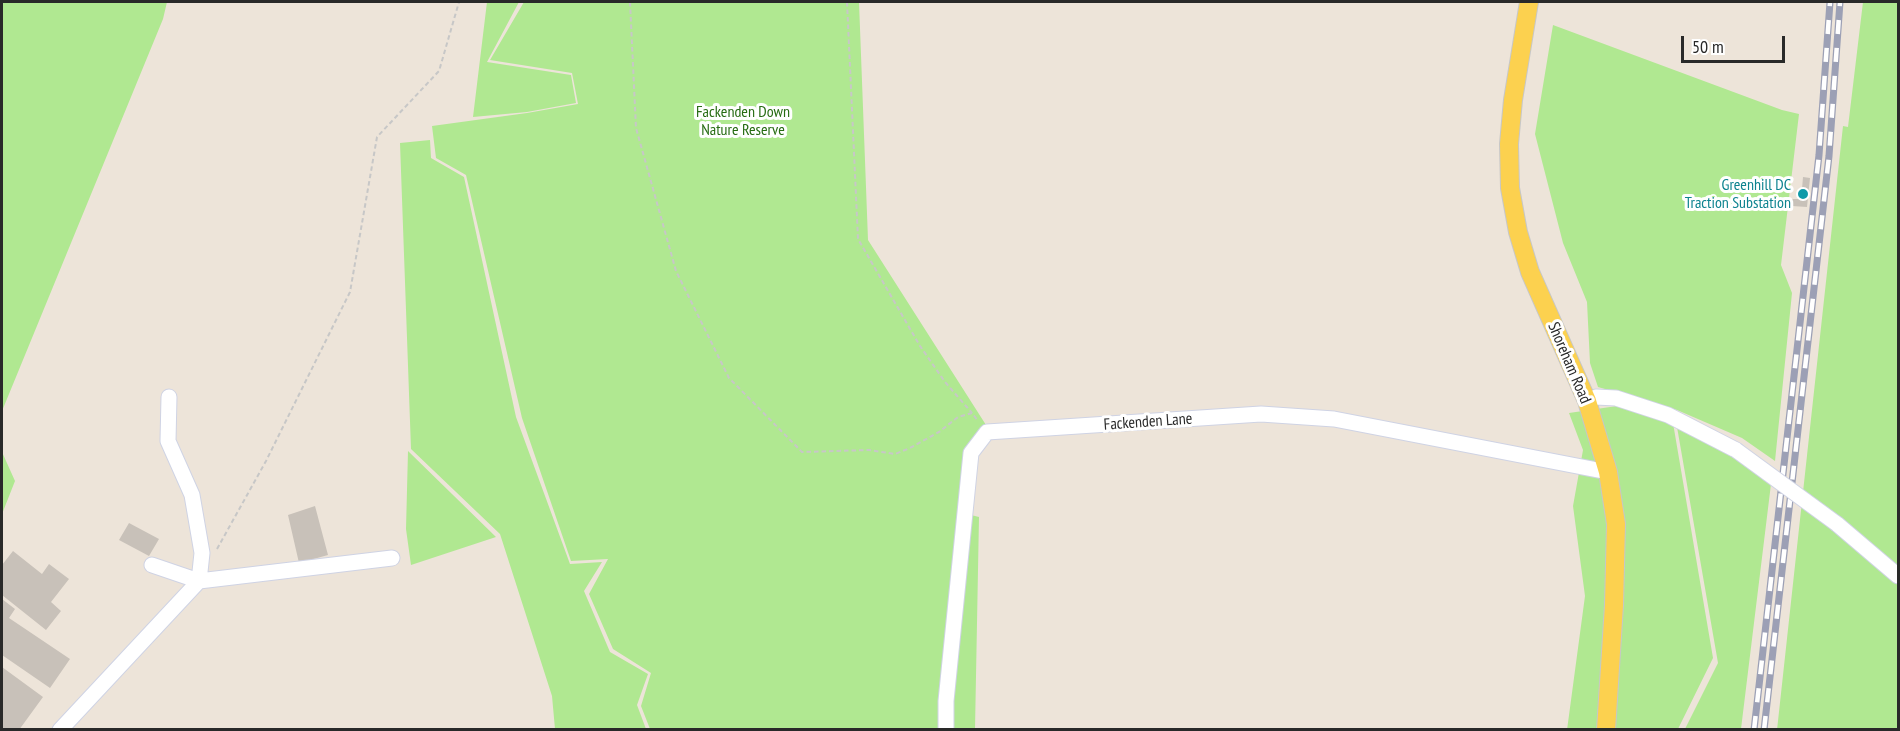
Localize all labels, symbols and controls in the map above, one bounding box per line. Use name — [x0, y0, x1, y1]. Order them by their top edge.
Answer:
scale bar — [1684, 24, 1788, 62]
text: 50 m — [1692, 35, 1724, 58]
park label: Fackenden Down Nature Reserve — [696, 102, 790, 140]
place label: Greenhill DC Traction Substation — [1685, 175, 1791, 213]
marker: Greenhill DC Traction Substation — [1796, 187, 1810, 201]
street label: Shoreham Road — [1543, 320, 1595, 406]
street label: Fackenden Lane — [1103, 409, 1193, 435]

